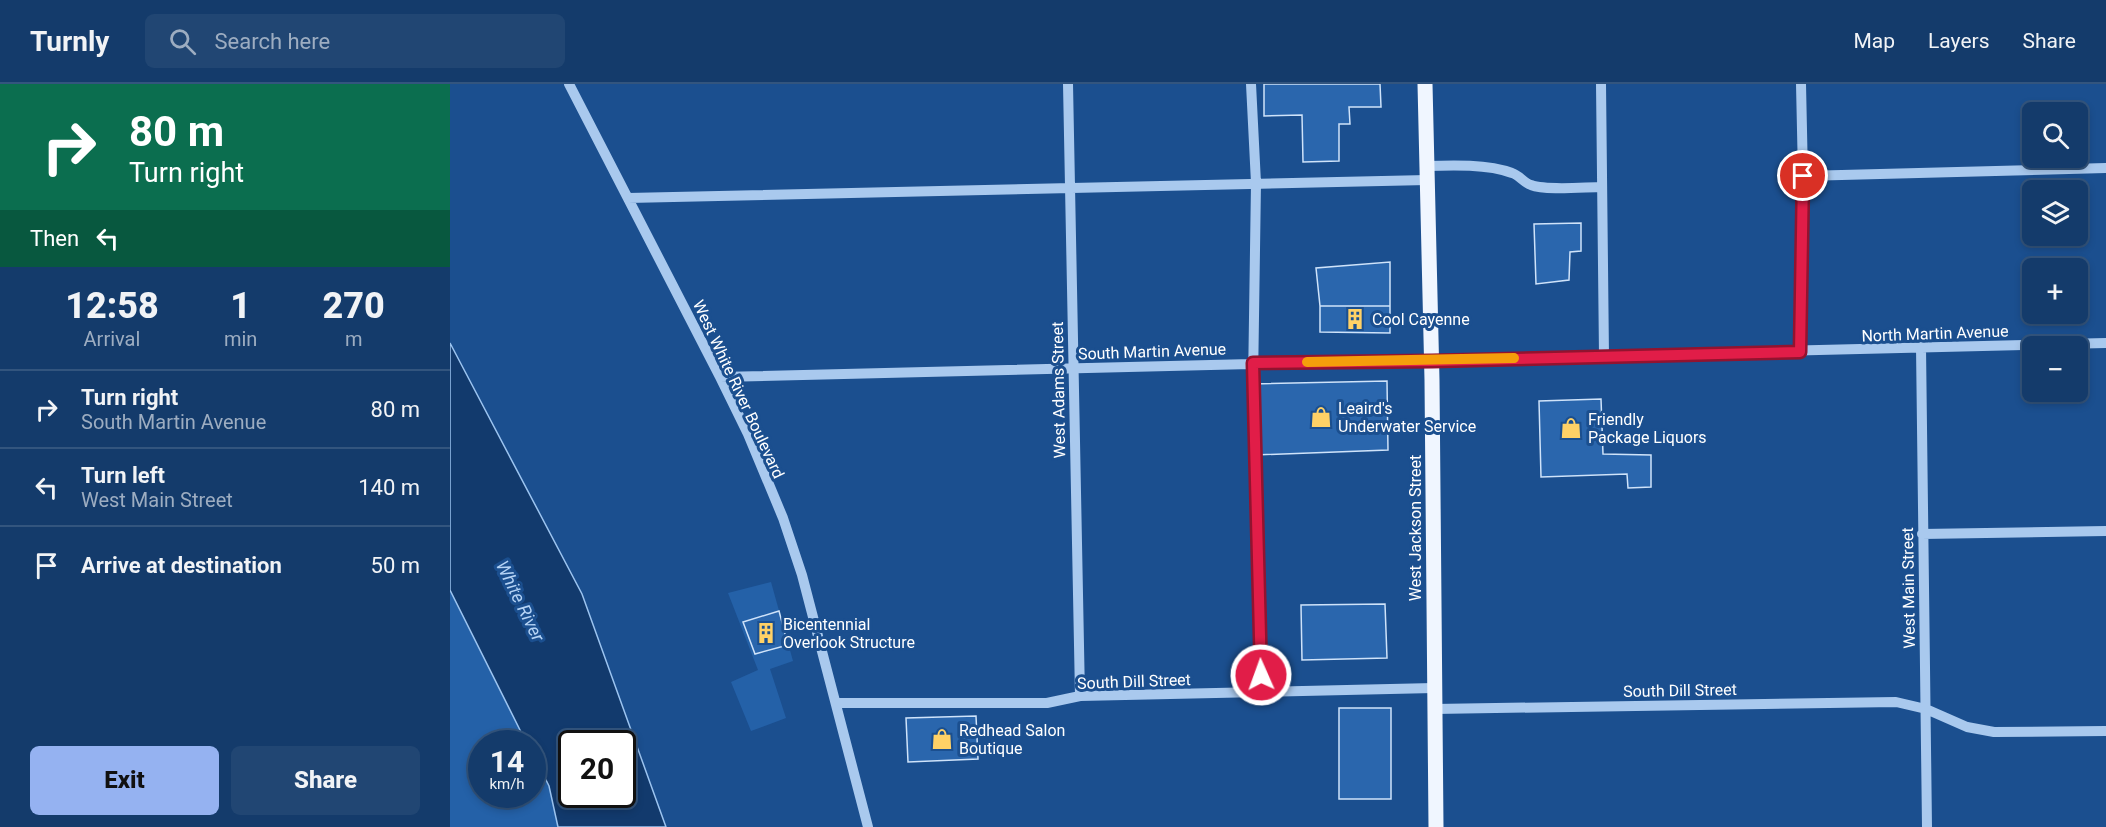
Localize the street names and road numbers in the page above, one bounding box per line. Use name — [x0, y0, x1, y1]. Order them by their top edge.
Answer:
street label: West White River Boulevard — [689, 297, 788, 481]
street label: North Martin Avenue — [1861, 321, 2009, 346]
street label: West Adams Street — [1048, 322, 1069, 458]
street label: South Martin Avenue — [1078, 339, 1226, 364]
street label: West Jackson Street — [1406, 455, 1425, 601]
street label: West Main Street — [1898, 527, 1919, 649]
street label: South Dill Street — [1077, 670, 1191, 693]
street label: South Dill Street — [1623, 680, 1737, 701]

